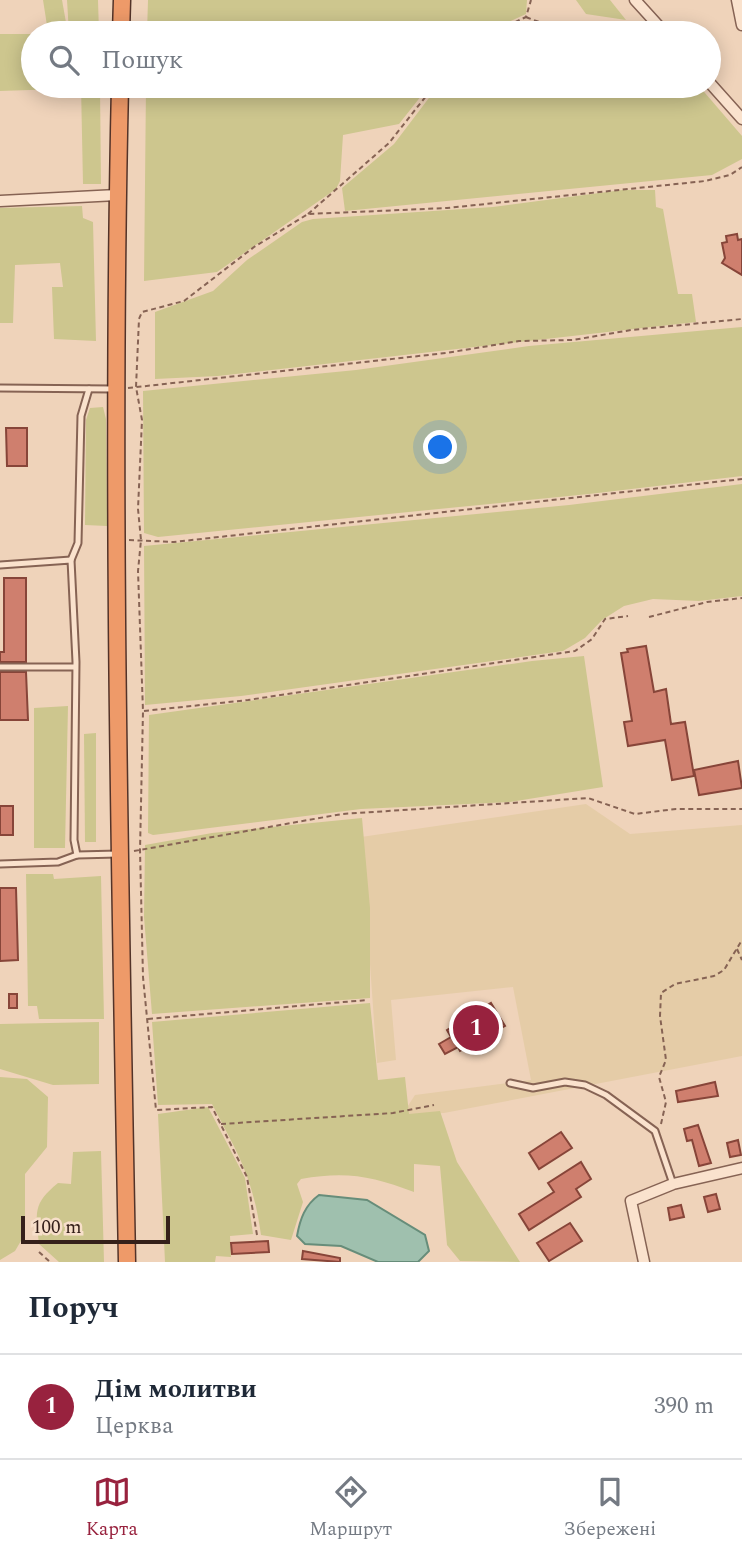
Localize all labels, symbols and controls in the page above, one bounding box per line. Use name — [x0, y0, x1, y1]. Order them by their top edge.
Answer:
search box — [21, 21, 721, 98]
text: Пошук — [101, 40, 183, 80]
icon: search — [45, 41, 83, 79]
your location — [423, 430, 457, 464]
pin: 1 — [453, 1002, 499, 1054]
scale bar — [21, 1213, 170, 1245]
text: 100 m — [32, 1213, 82, 1242]
text: Поруч — [28, 1285, 119, 1331]
text: Дім молитви — [95, 1369, 257, 1409]
text: 1 — [45, 1389, 57, 1424]
text: 390 m — [654, 1389, 714, 1424]
text: Церква — [95, 1409, 173, 1444]
tab: Карта — [86, 1473, 138, 1544]
tab: Маршрут — [309, 1473, 392, 1544]
tab: Збережені — [564, 1473, 656, 1544]

